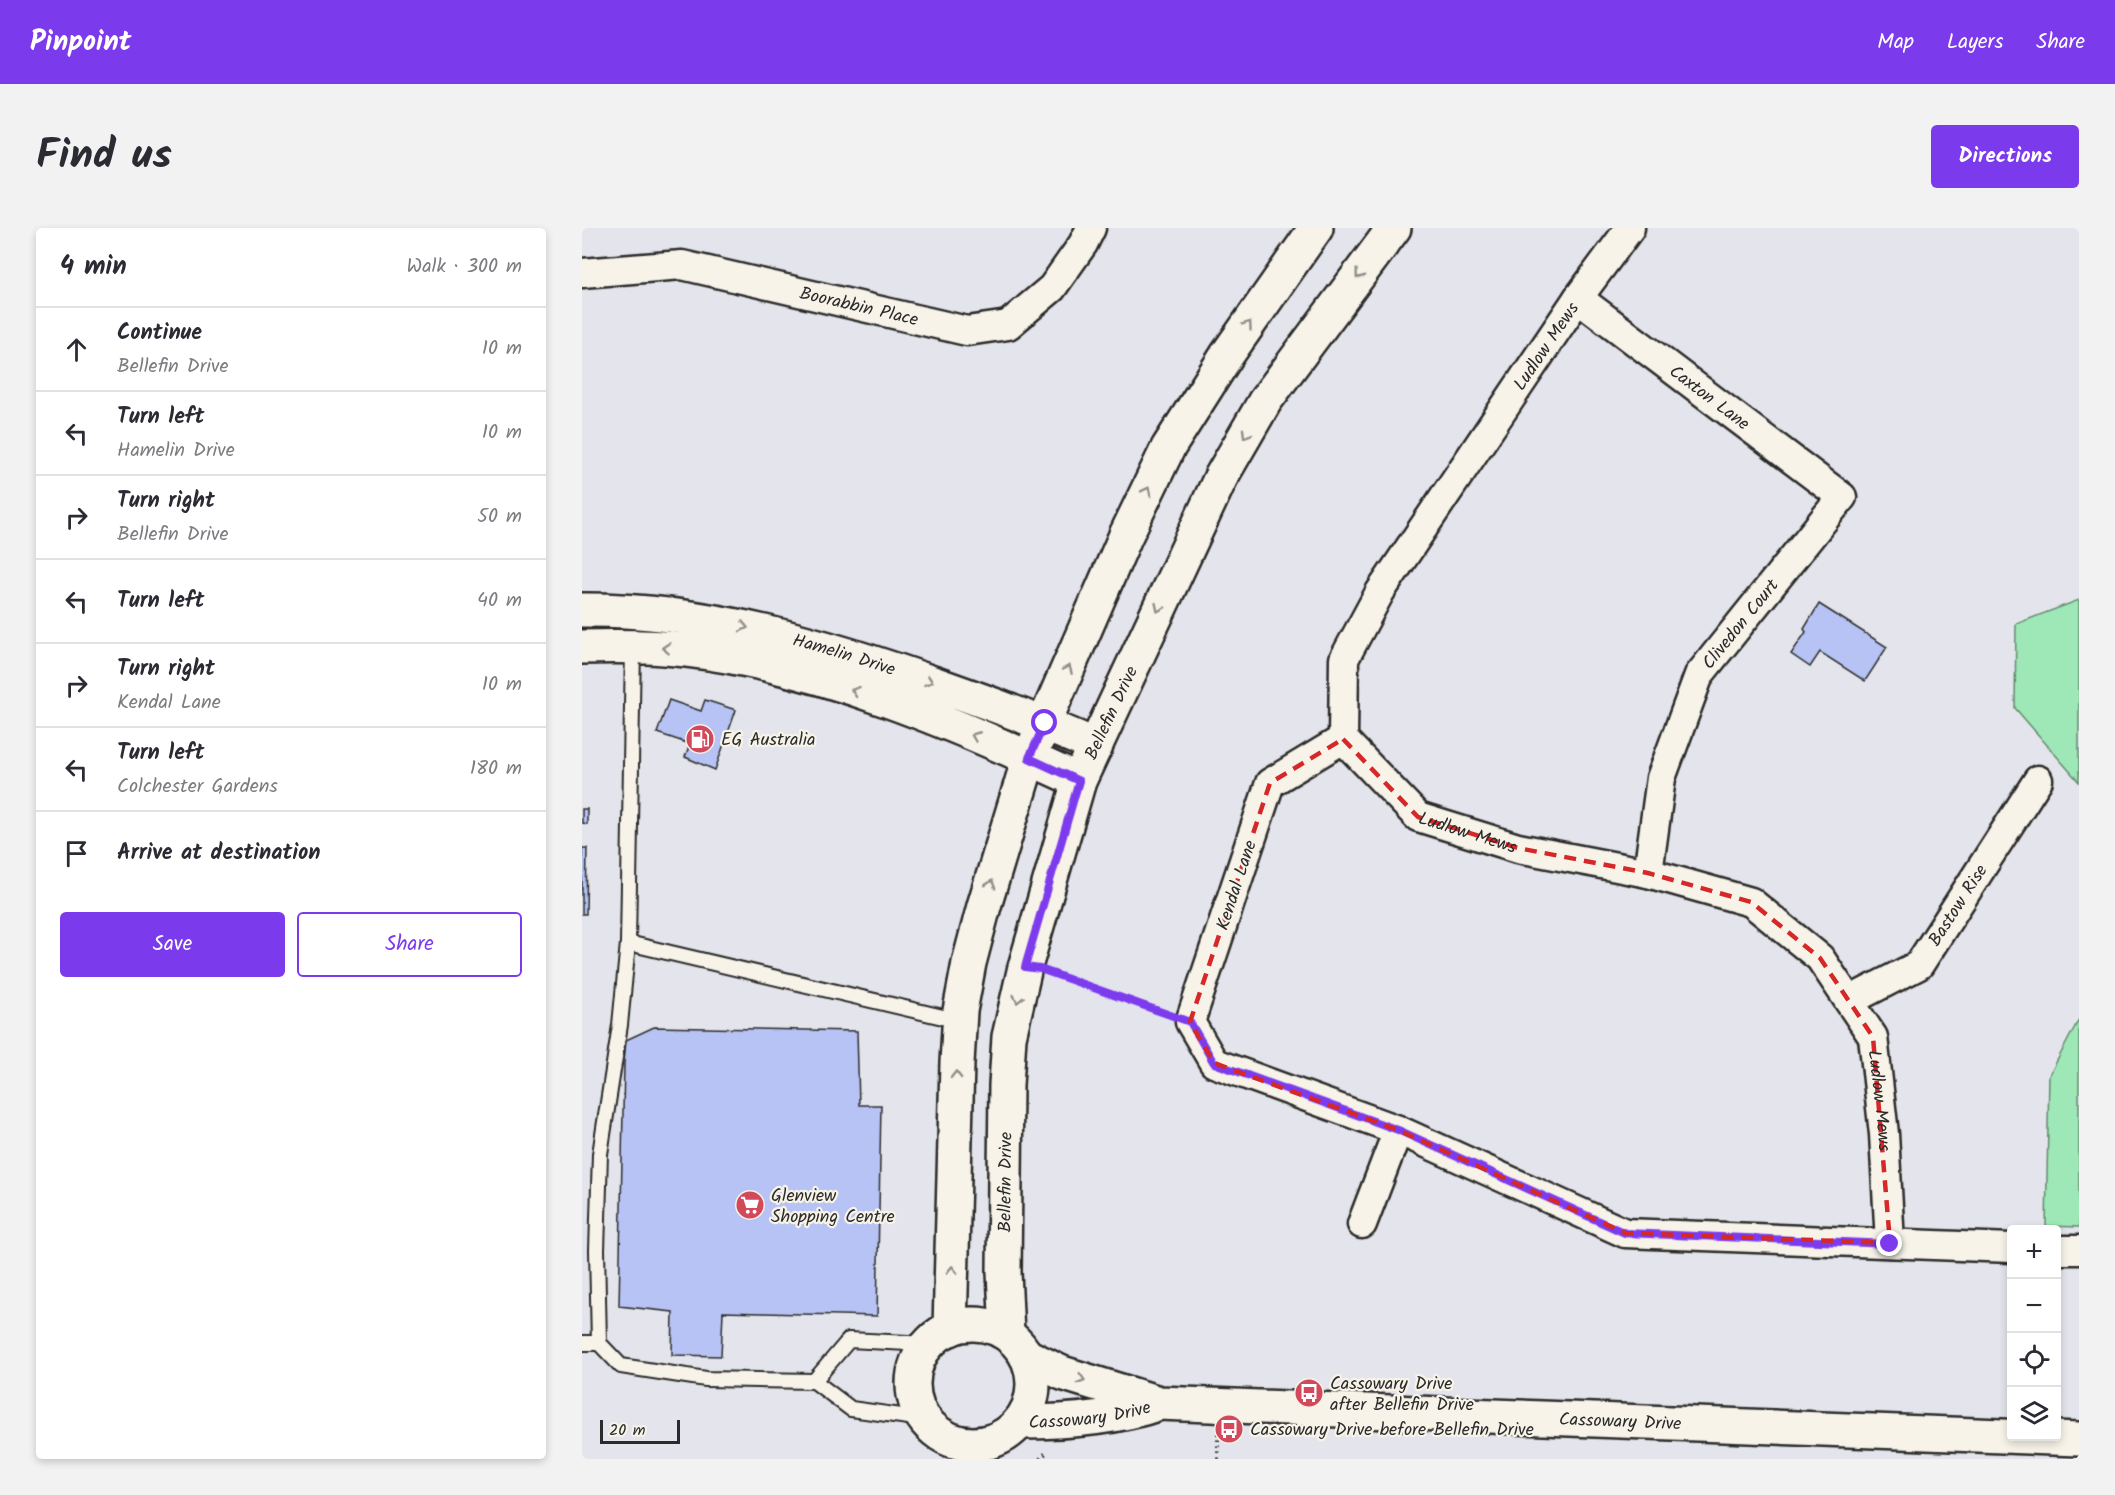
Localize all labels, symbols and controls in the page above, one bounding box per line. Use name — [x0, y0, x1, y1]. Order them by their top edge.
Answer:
text: Pinpoint — [30, 20, 131, 65]
text: Map — [1877, 26, 1914, 59]
text: Layers — [1947, 26, 2003, 59]
text: Share — [2036, 26, 2085, 59]
text: Find us — [36, 123, 172, 190]
button: Directions — [1931, 125, 2079, 188]
text: 4 min — [60, 246, 127, 288]
text: Walk · 300 m — [407, 251, 522, 283]
one-way arrow — [1356, 268, 1367, 279]
street label: Boorabbin Place — [796, 280, 921, 335]
street label: Ludlow Mews — [1507, 296, 1588, 397]
text: Continue — [117, 316, 202, 351]
one-way arrow — [1241, 320, 1252, 331]
icon: ahead — [60, 333, 93, 366]
text: 10 m — [482, 333, 522, 365]
text: Bellefin Drive — [117, 351, 229, 383]
street label: Caxton Lane — [1662, 358, 1755, 439]
text: Turn left — [117, 400, 204, 435]
icon: left — [60, 417, 93, 450]
text: 10 m — [482, 417, 522, 449]
one-way arrow — [1242, 427, 1254, 438]
text: Hamelin Drive — [117, 435, 235, 467]
text: Turn right — [117, 484, 215, 519]
one-way arrow — [1140, 487, 1152, 498]
icon: right — [60, 501, 93, 534]
text: 50 m — [477, 501, 522, 533]
text: Bellefin Drive — [117, 519, 229, 551]
street label: Clivedon Court — [1695, 572, 1788, 677]
text: Turn left — [117, 584, 204, 619]
icon: left — [60, 585, 93, 618]
text: 40 m — [477, 585, 522, 617]
one-way arrow — [1154, 601, 1166, 612]
one-way arrow — [739, 620, 749, 633]
street label: Hamelin Drive — [789, 627, 899, 685]
one-way arrow — [661, 642, 670, 655]
text: Turn right — [117, 652, 215, 687]
street label: Bellefin Drive — [1078, 662, 1147, 765]
one-way arrow — [1061, 665, 1073, 676]
icon: right — [60, 669, 93, 702]
text: 10 m — [482, 669, 522, 701]
one-way arrow — [923, 674, 934, 687]
one-way arrow — [850, 685, 861, 698]
text: Kendal Lane — [117, 687, 221, 719]
route start — [1031, 709, 1057, 735]
fuel station icon: EG Australia — [684, 723, 716, 755]
place label: EG Australia — [721, 726, 816, 755]
one-way arrow — [970, 731, 981, 743]
text: Turn left — [117, 736, 204, 771]
icon: left — [60, 753, 93, 786]
text: 180 m — [470, 753, 522, 785]
text: Colchester Gardens — [117, 771, 278, 803]
street label: Ludlow Mews — [1415, 805, 1520, 863]
text: Arrive at destination — [117, 836, 320, 871]
icon: arrive — [60, 837, 93, 870]
street label: Kendal Lane — [1209, 837, 1266, 934]
street label: Bastow Rise — [1922, 859, 1996, 953]
one-way arrow — [983, 879, 996, 890]
button: Save — [60, 912, 285, 977]
button: Share — [297, 912, 522, 977]
one-way arrow — [1012, 994, 1025, 1004]
street label: Ludlow Mews — [1859, 1049, 1898, 1152]
one-way arrow — [950, 1071, 963, 1080]
street label: Bellefin Drive — [991, 1132, 1021, 1232]
place label: Glenview Shopping Centre — [771, 1182, 895, 1232]
supermarket icon: Glenview Shopping Centre — [734, 1189, 766, 1221]
map controls — [2007, 1225, 2061, 1441]
button: + — [2007, 1225, 2061, 1279]
route end — [1876, 1230, 1902, 1256]
one-way arrow — [945, 1266, 958, 1275]
button: − — [2007, 1279, 2061, 1333]
button: locate — [2007, 1333, 2061, 1387]
place label: Cassowary Drive after Bellefin Drive — [1330, 1370, 1474, 1420]
one-way arrow — [1075, 1372, 1086, 1384]
bus stop icon: Cassowary Drive after Bellefin Drive — [1293, 1377, 1325, 1409]
button: layers — [2007, 1387, 2061, 1441]
street label: Cassowary Drive — [1028, 1394, 1154, 1438]
street label: Cassowary Drive — [1558, 1406, 1682, 1439]
bus stop icon: Cassowary Drive before Bellefin Drive — [1213, 1413, 1245, 1445]
place label: Cassowary Drive before Bellefin Drive — [1250, 1416, 1534, 1445]
scale bar — [600, 1417, 680, 1444]
text: 20 m — [609, 1418, 645, 1443]

